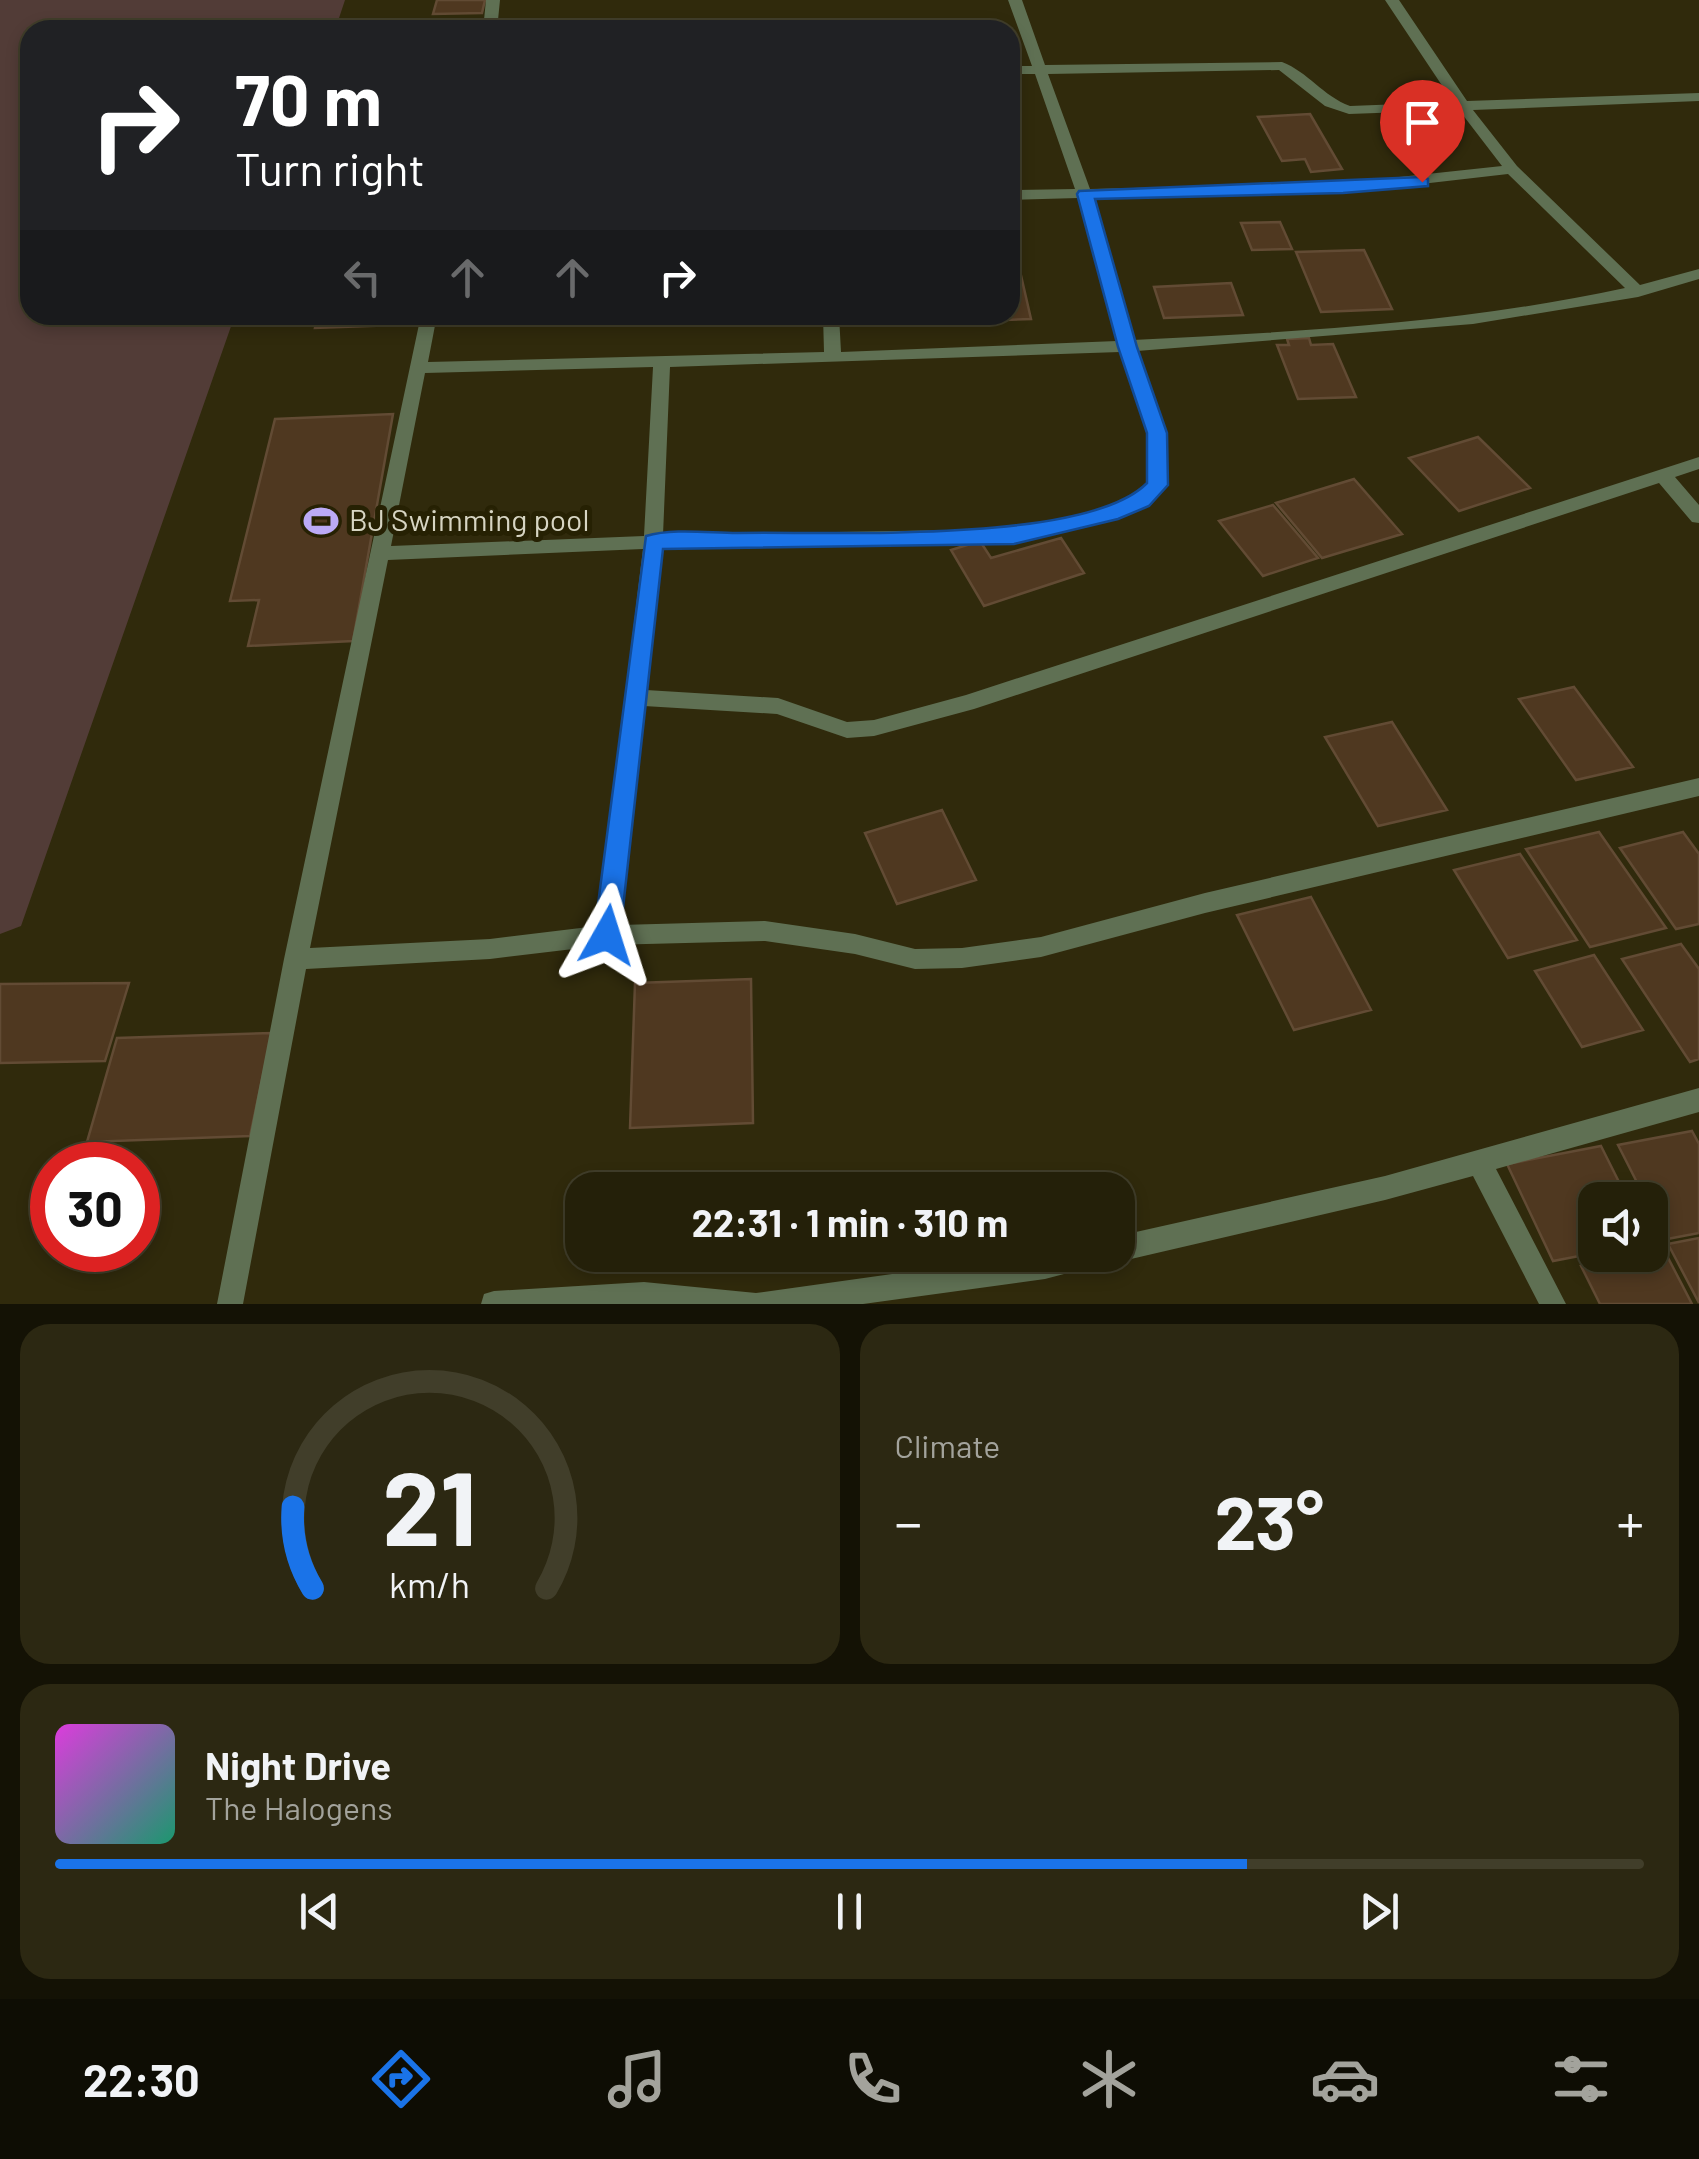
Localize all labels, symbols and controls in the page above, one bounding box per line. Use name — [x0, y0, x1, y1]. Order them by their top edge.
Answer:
text: 70 m — [235, 56, 382, 140]
icon: right — [70, 60, 200, 190]
pin — [1380, 80, 1465, 183]
icon: arrive — [1395, 95, 1450, 150]
text: Turn right — [235, 141, 425, 195]
icon: left — [335, 250, 390, 305]
icon: ahead — [440, 250, 495, 305]
icon: ahead — [545, 250, 600, 305]
icon: right — [650, 250, 705, 305]
place label: BJ Swimming pool — [349, 501, 589, 537]
sports icon: BJ Swimming pool — [302, 502, 340, 540]
position arrow — [555, 883, 659, 987]
speed limit sign: 30 — [30, 1142, 160, 1272]
map controls — [1578, 1182, 1668, 1272]
button: sound — [1578, 1182, 1668, 1272]
text: 22:31 · 1 min · 310 m — [692, 1199, 1008, 1245]
text: Climate — [895, 1426, 1000, 1464]
text: 21 — [383, 1442, 477, 1567]
text: 23° — [1214, 1475, 1324, 1565]
text: − — [895, 1488, 922, 1554]
text: + — [1616, 1488, 1644, 1554]
text: km/h — [389, 1562, 470, 1605]
text: Night Drive — [205, 1742, 391, 1788]
text: The Halogens — [205, 1788, 393, 1826]
icon: previous — [292, 1884, 347, 1939]
icon: pause — [822, 1884, 877, 1939]
icon: next — [1352, 1884, 1407, 1939]
icon: directions — [366, 2044, 436, 2114]
icon: music — [602, 2044, 672, 2114]
icon: phone — [838, 2044, 908, 2114]
icon: climate — [1074, 2044, 1144, 2114]
icon: car — [1310, 2044, 1380, 2114]
icon: filters — [1546, 2044, 1616, 2114]
text: 22:30 — [83, 2052, 200, 2106]

